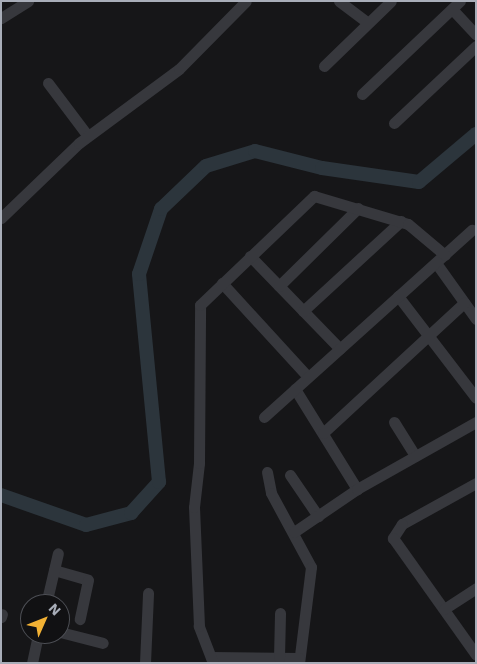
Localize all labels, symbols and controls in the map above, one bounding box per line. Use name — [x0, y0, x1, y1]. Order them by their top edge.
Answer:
north arrow — [20, 594, 70, 644]
text: N — [46, 600, 64, 619]

